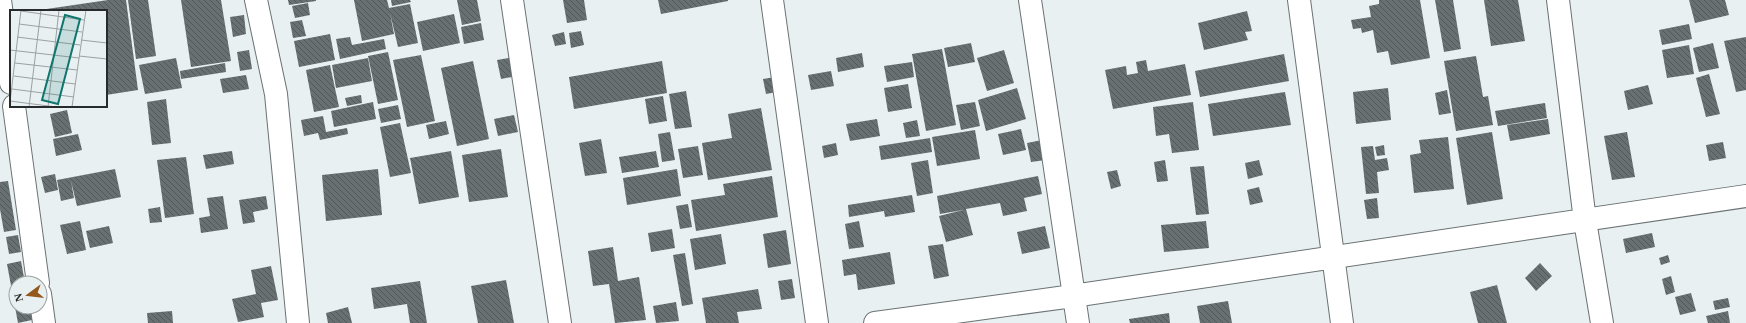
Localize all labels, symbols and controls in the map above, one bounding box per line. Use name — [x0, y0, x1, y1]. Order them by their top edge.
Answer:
inset map — [10, 10, 107, 107]
north arrow — [8, 275, 48, 315]
text: N — [12, 292, 25, 303]

